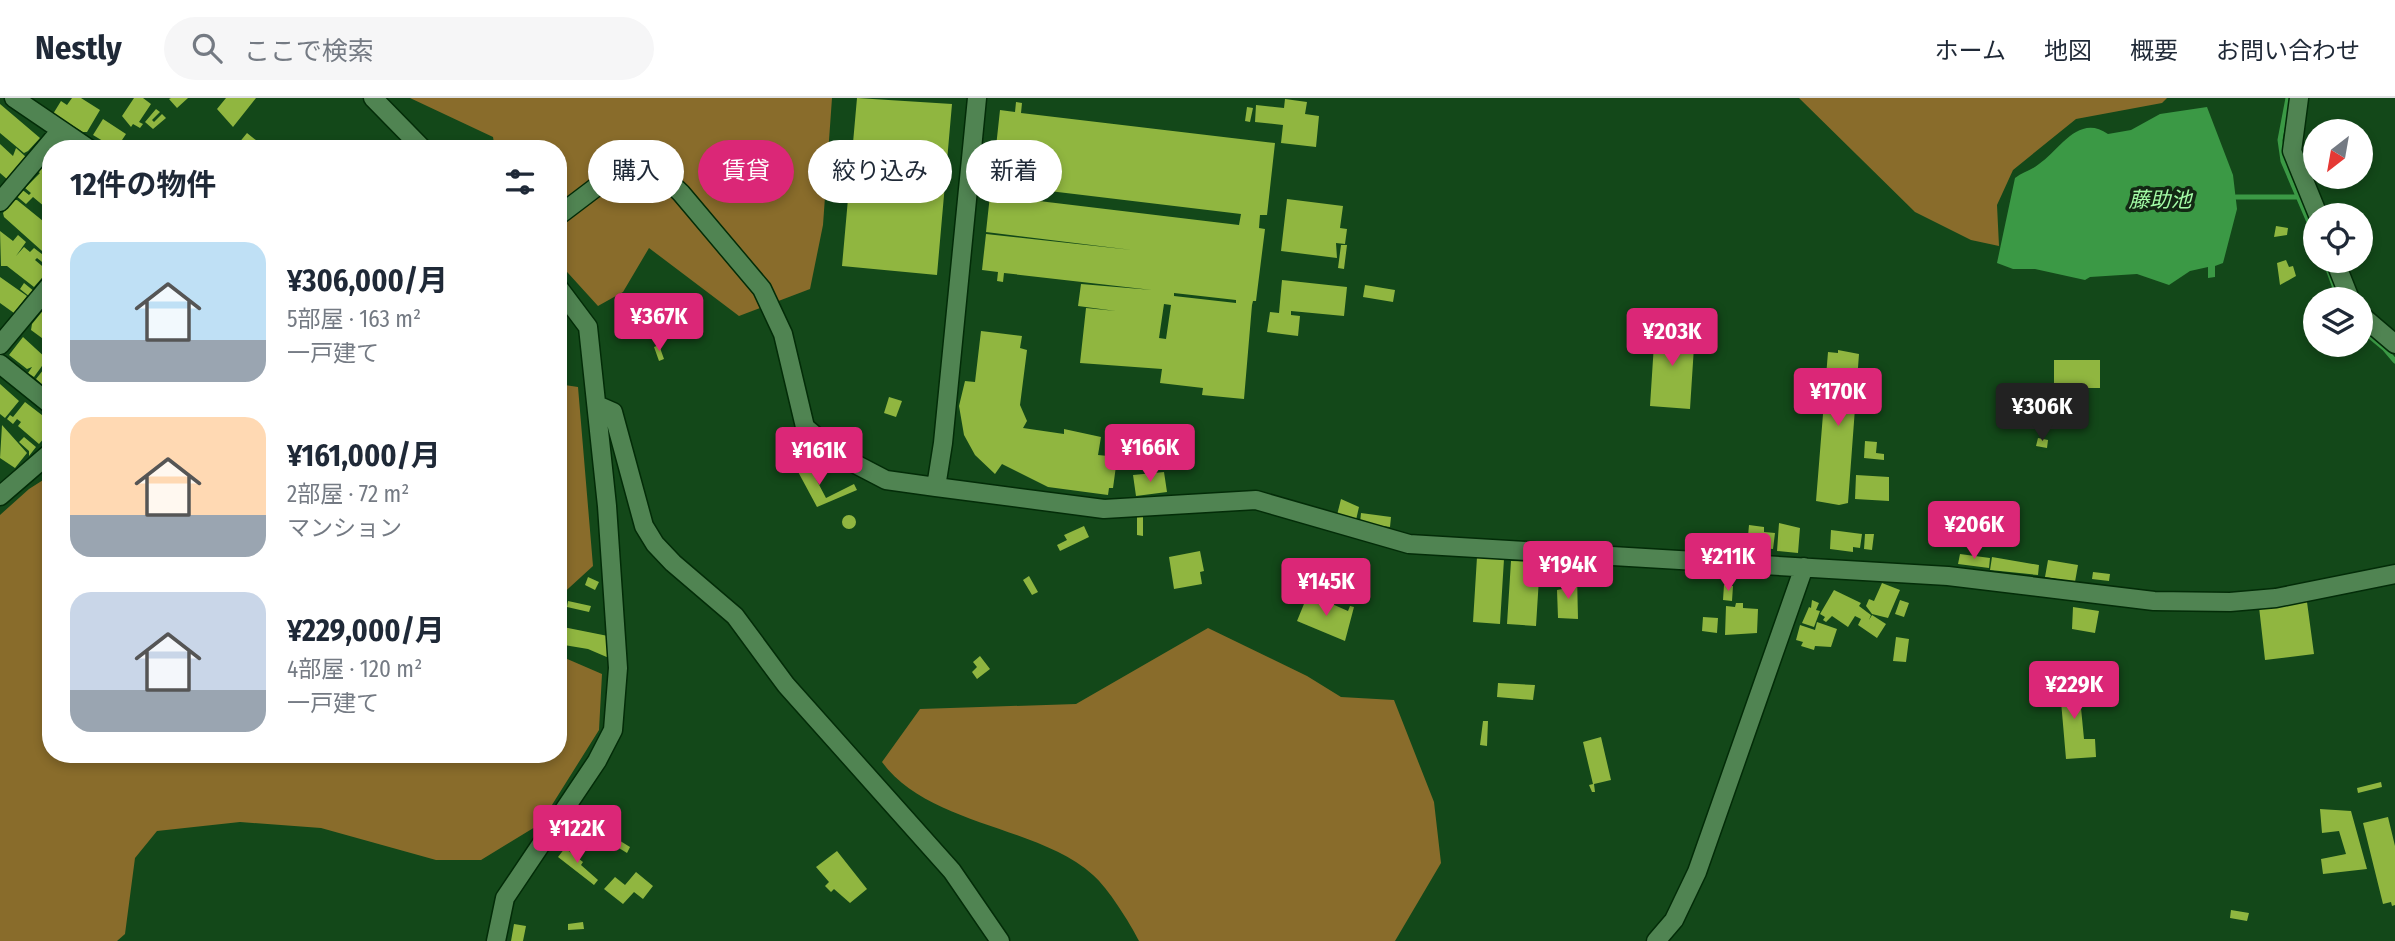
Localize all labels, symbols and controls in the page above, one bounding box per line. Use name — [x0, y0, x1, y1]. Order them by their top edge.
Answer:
search box — [164, 17, 654, 80]
text: Nestly — [35, 28, 122, 68]
icon: search — [188, 29, 226, 67]
text: ここで検索 — [244, 36, 374, 67]
text: ホーム — [1935, 37, 2006, 65]
text: 地図 — [2044, 37, 2092, 65]
text: 概要 — [2130, 37, 2178, 65]
text: お問い合わせ — [2216, 37, 2360, 65]
north arrow — [2303, 119, 2373, 189]
map controls — [2303, 119, 2373, 357]
chip: 購入 — [588, 140, 684, 203]
chip: 賃貸 — [698, 140, 794, 203]
chip: 絞り込み — [808, 140, 952, 203]
chip: 新着 — [966, 140, 1062, 203]
icon: filters — [501, 163, 539, 201]
text: 12件の物件 — [70, 167, 217, 203]
water label: 藤助池 — [2129, 187, 2193, 213]
button: locate — [2303, 203, 2373, 273]
text: ¥306,000/月 — [287, 263, 448, 299]
icon: home — [126, 270, 210, 354]
button: layers — [2303, 287, 2373, 357]
pin: ¥367K — [610, 294, 708, 353]
text: ¥367K — [630, 302, 688, 330]
text: 5部屋 · 163 m² — [287, 305, 421, 333]
pin: ¥203K — [1623, 308, 1721, 368]
text: ¥203K — [1643, 317, 1701, 345]
text: 一戸建て — [287, 339, 379, 367]
pin: ¥170K — [1789, 368, 1887, 428]
text: ¥170K — [1810, 377, 1866, 405]
pin: ¥306K — [1993, 384, 2091, 443]
text: ¥306K — [2012, 392, 2072, 420]
pin: ¥166K — [1101, 424, 1199, 484]
pin: ¥161K — [770, 428, 868, 487]
text: ¥166K — [1121, 433, 1179, 461]
text: ¥161K — [792, 436, 846, 464]
text: ¥161,000/月 — [287, 438, 441, 474]
icon: home — [126, 445, 210, 529]
text: 2部屋 · 72 m² — [287, 480, 409, 508]
pin: ¥206K — [1925, 502, 2023, 561]
text: ¥206K — [1944, 510, 2004, 538]
text: マンション — [287, 514, 402, 542]
pin: ¥211K — [1679, 533, 1777, 593]
pin: ¥194K — [1519, 542, 1617, 601]
text: ¥211K — [1701, 542, 1755, 570]
text: ¥194K — [1539, 550, 1597, 578]
pin: ¥145K — [1277, 559, 1375, 618]
text: ¥145K — [1297, 567, 1355, 595]
text: ¥229,000/月 — [287, 613, 445, 649]
icon: home — [126, 620, 210, 704]
text: 4部屋 · 120 m² — [287, 655, 422, 683]
pin: ¥229K — [2025, 662, 2123, 721]
text: ¥229K — [2045, 670, 2103, 698]
text: 一戸建て — [287, 689, 379, 717]
pin: ¥122K — [528, 806, 626, 865]
text: ¥122K — [549, 814, 605, 842]

